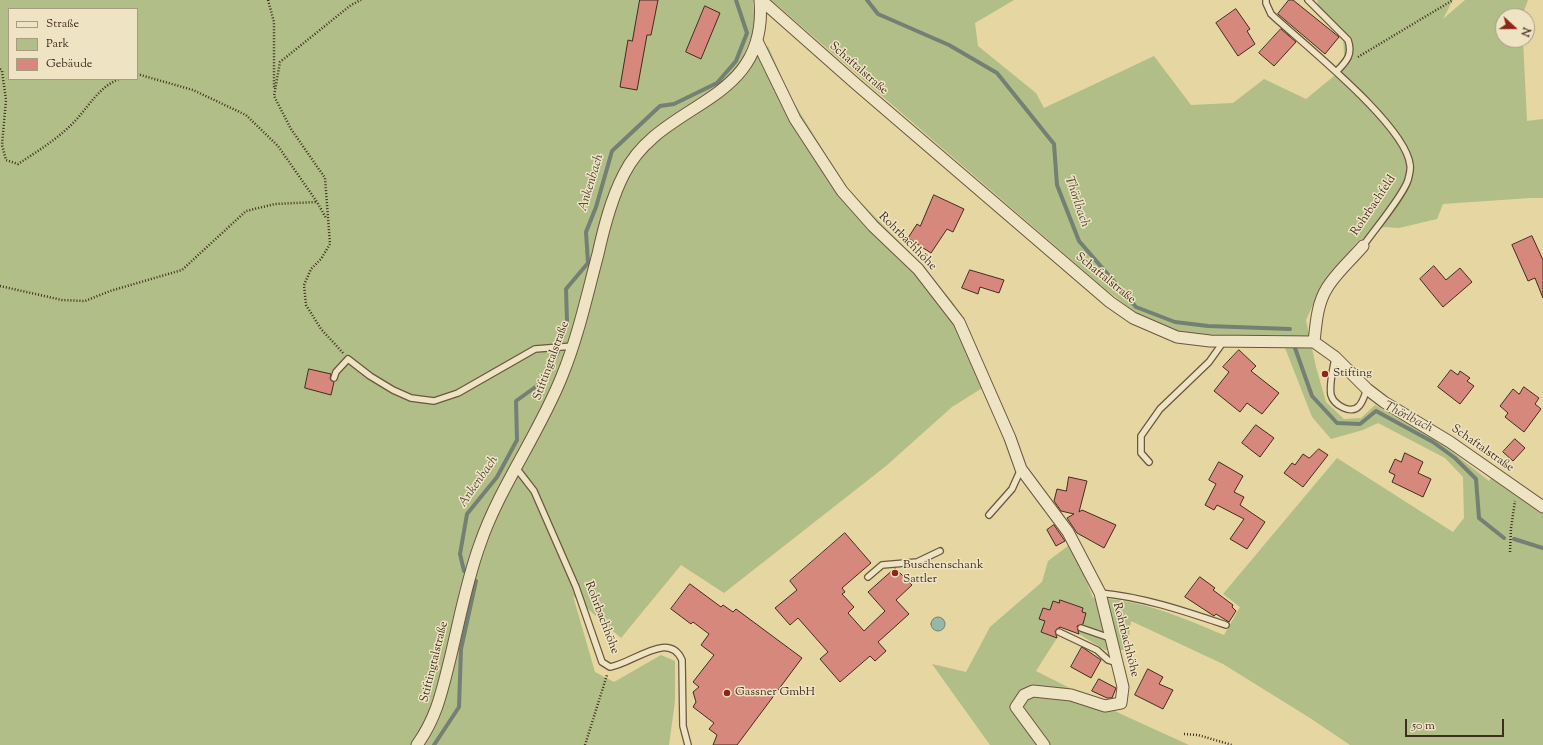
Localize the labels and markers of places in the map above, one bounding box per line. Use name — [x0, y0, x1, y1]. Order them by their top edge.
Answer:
place label: Stifting — [1333, 367, 1372, 381]
marker: Stifting — [1320, 369, 1330, 379]
place label: Buschenschank Sattler — [903, 559, 983, 587]
marker: Buschenschank Sattler — [890, 568, 900, 578]
place label: Gassner GmbH — [735, 686, 815, 700]
marker: Gassner GmbH — [722, 688, 732, 698]

